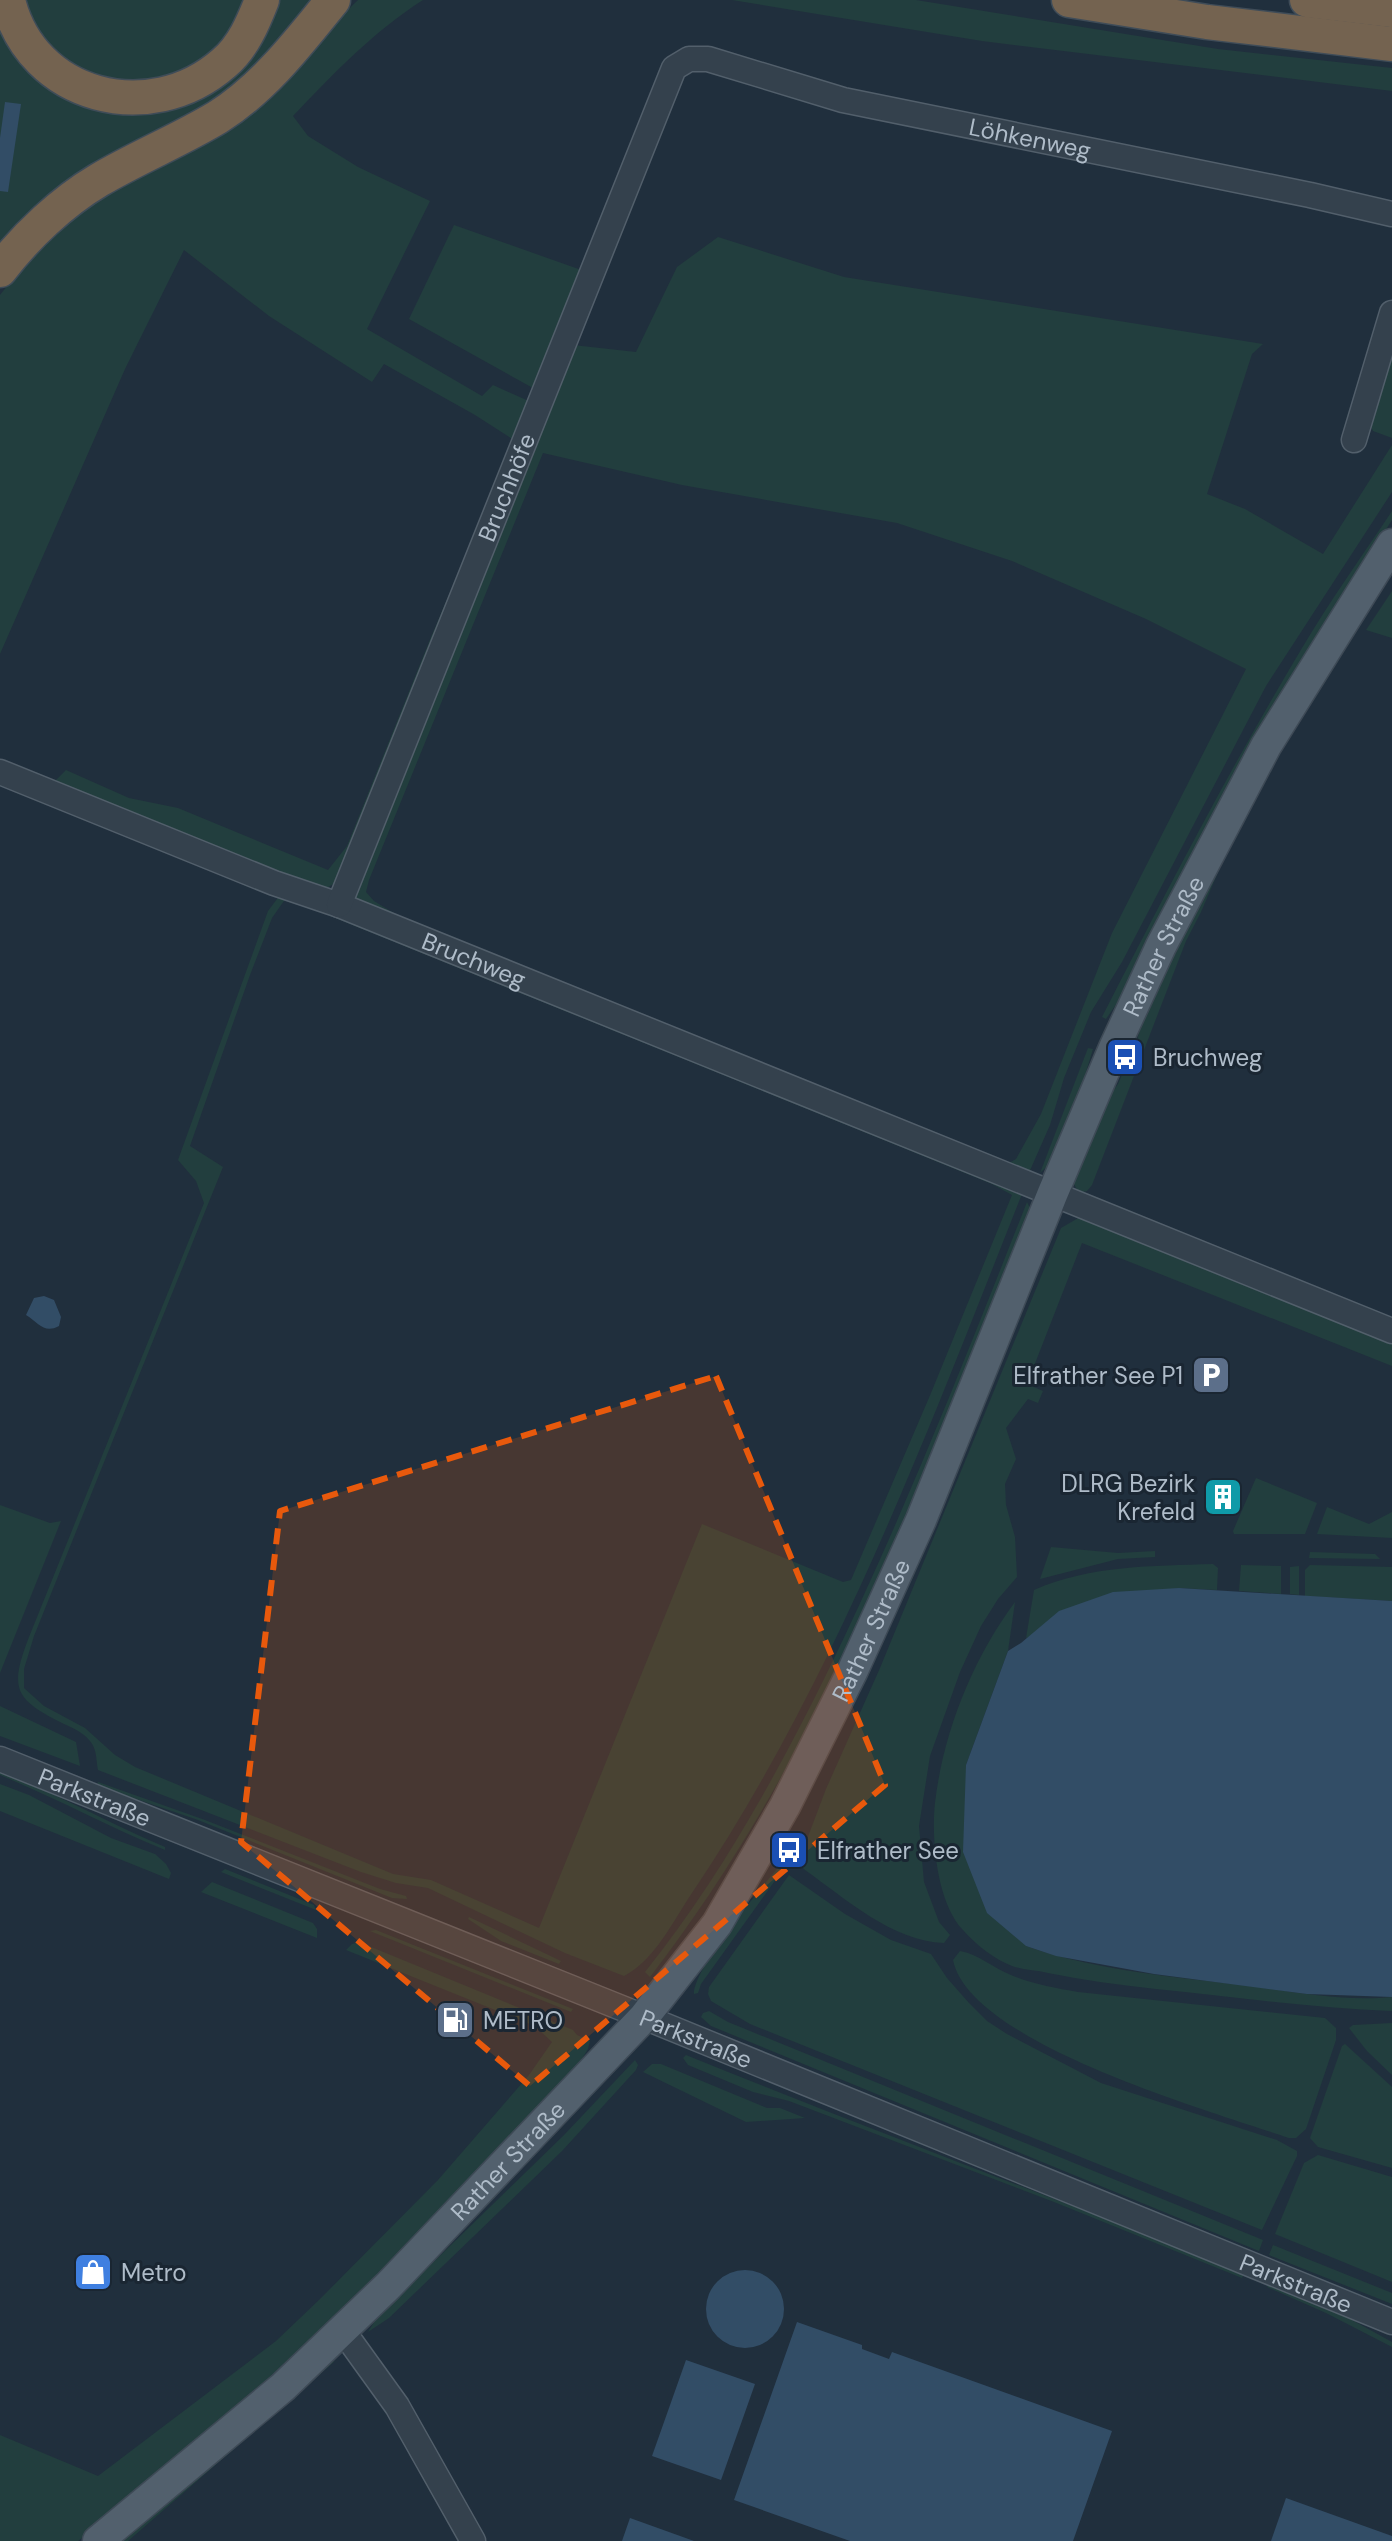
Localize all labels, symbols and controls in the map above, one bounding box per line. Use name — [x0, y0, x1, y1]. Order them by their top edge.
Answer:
street label: Löhkenweg — [966, 111, 1094, 166]
street label: Bruchhöfe — [471, 429, 542, 546]
street label: Rather Straße — [1115, 870, 1211, 1021]
street label: Bruchweg — [418, 925, 531, 995]
bus stop icon: Bruchweg — [1104, 1036, 1146, 1078]
place label: Bruchweg — [1153, 1042, 1262, 1073]
parking icon: Elfrather See P1 — [1190, 1354, 1232, 1396]
place label: Elfrather See P1 — [1013, 1360, 1183, 1391]
place label: DLRG Bezirk Krefeld — [1061, 1468, 1195, 1527]
building icon: DLRG Bezirk Krefeld — [1202, 1476, 1244, 1518]
street label: Rather Straße — [824, 1554, 917, 1706]
street label: Parkstraße — [34, 1760, 156, 1833]
bus stop icon: Elfrather See — [768, 1829, 810, 1871]
place label: Elfrather See — [817, 1835, 959, 1866]
fuel station icon: METRO — [434, 1999, 476, 2041]
street label: Parkstraße — [635, 2001, 757, 2075]
place label: METRO — [483, 2005, 563, 2036]
street label: Rather Straße — [444, 2094, 572, 2226]
street label: Parkstraße — [1235, 2246, 1357, 2320]
shop icon: Metro — [72, 2251, 114, 2293]
place label: Metro — [121, 2257, 186, 2288]

